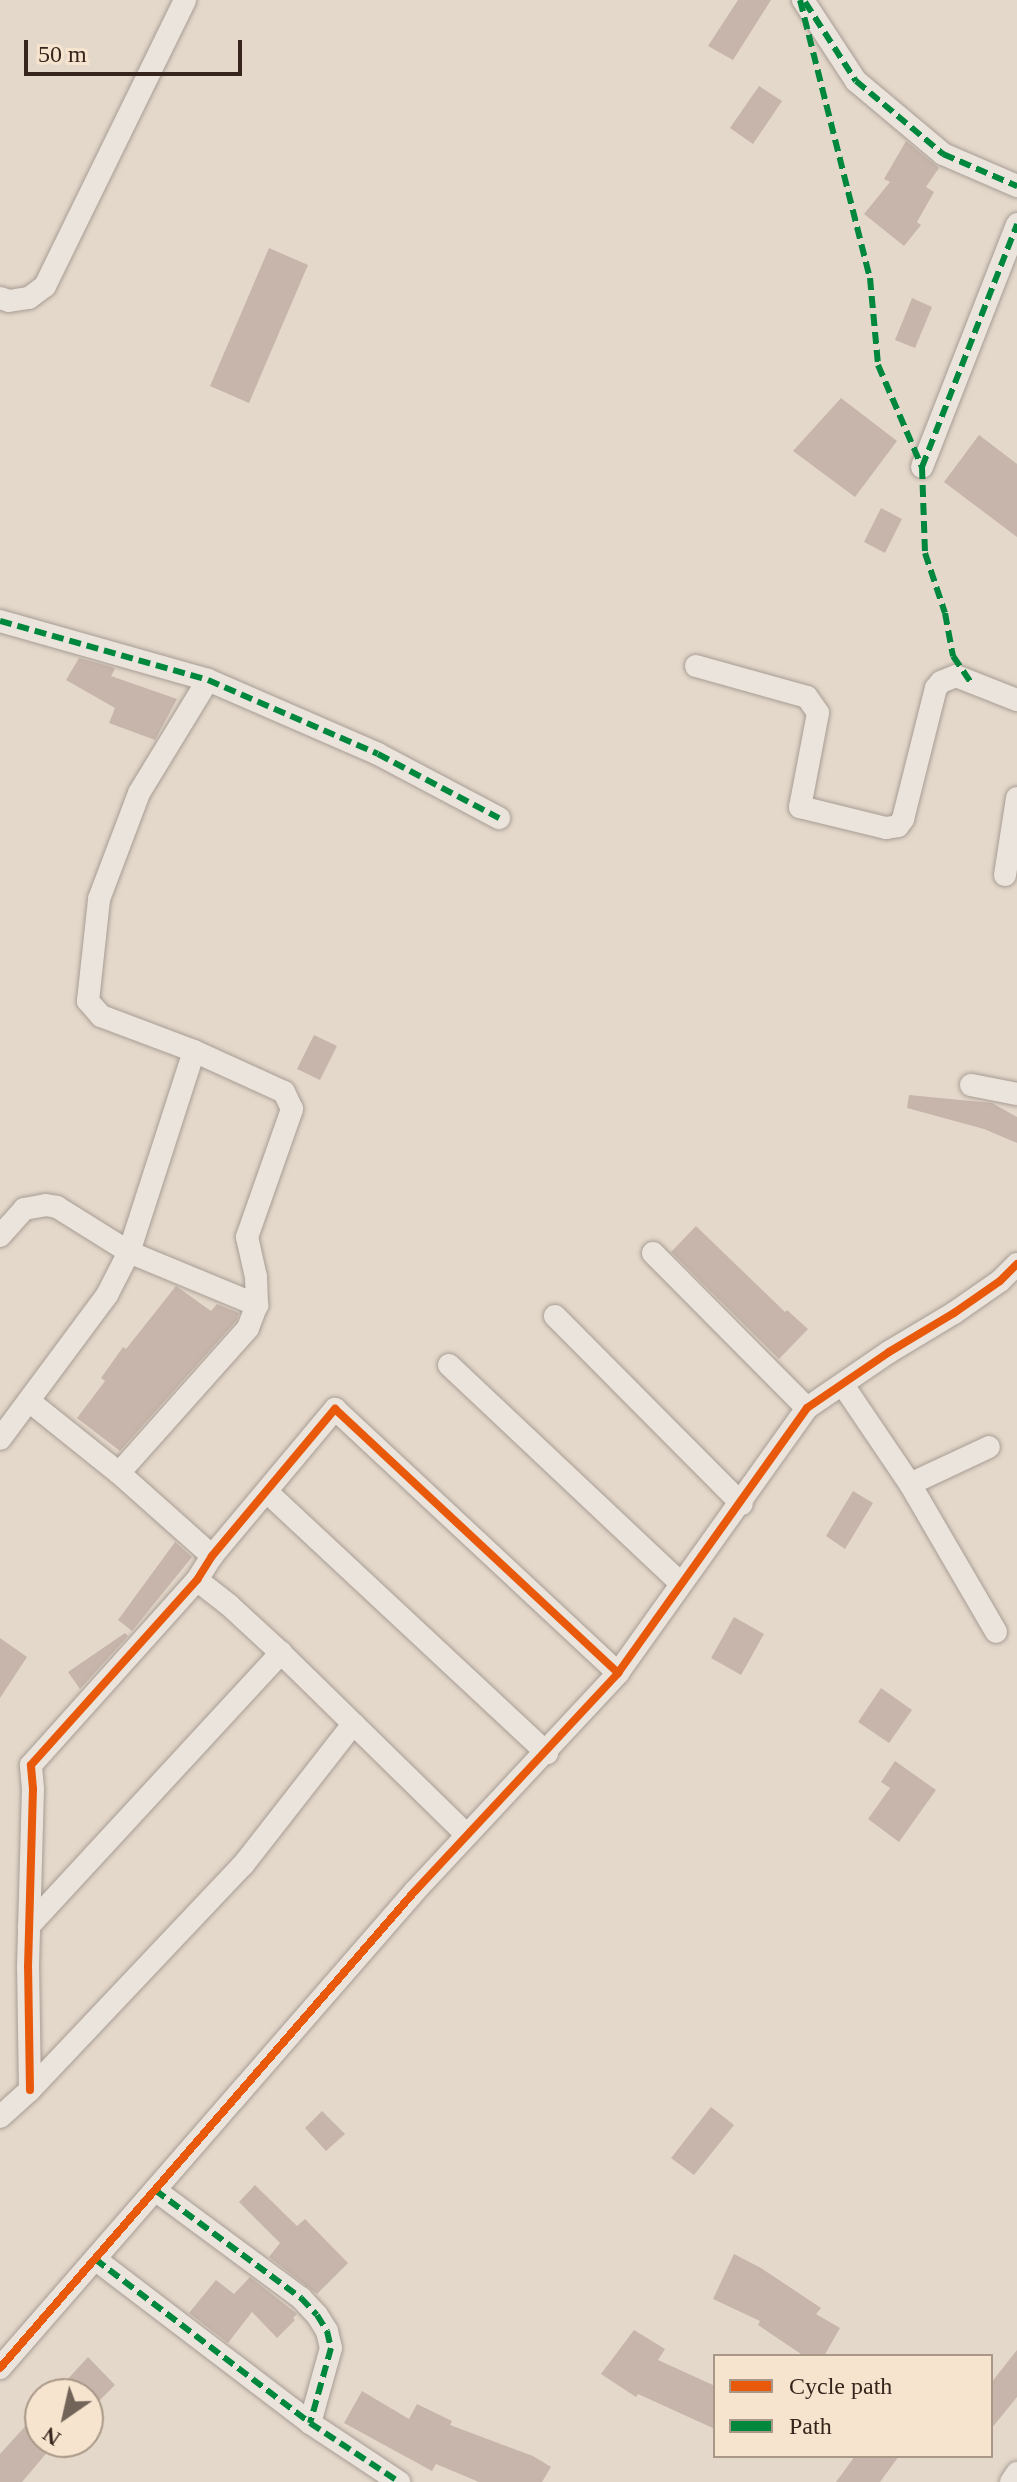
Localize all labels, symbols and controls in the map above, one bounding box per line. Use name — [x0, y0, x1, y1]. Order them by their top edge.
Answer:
scale bar — [28, 24, 246, 74]
text: 50 m — [38, 41, 87, 67]
legend — [713, 2354, 993, 2458]
text: Cycle path — [789, 2373, 892, 2399]
north arrow — [24, 2378, 104, 2458]
text: Path — [789, 2413, 832, 2439]
text: N — [38, 2422, 65, 2451]

